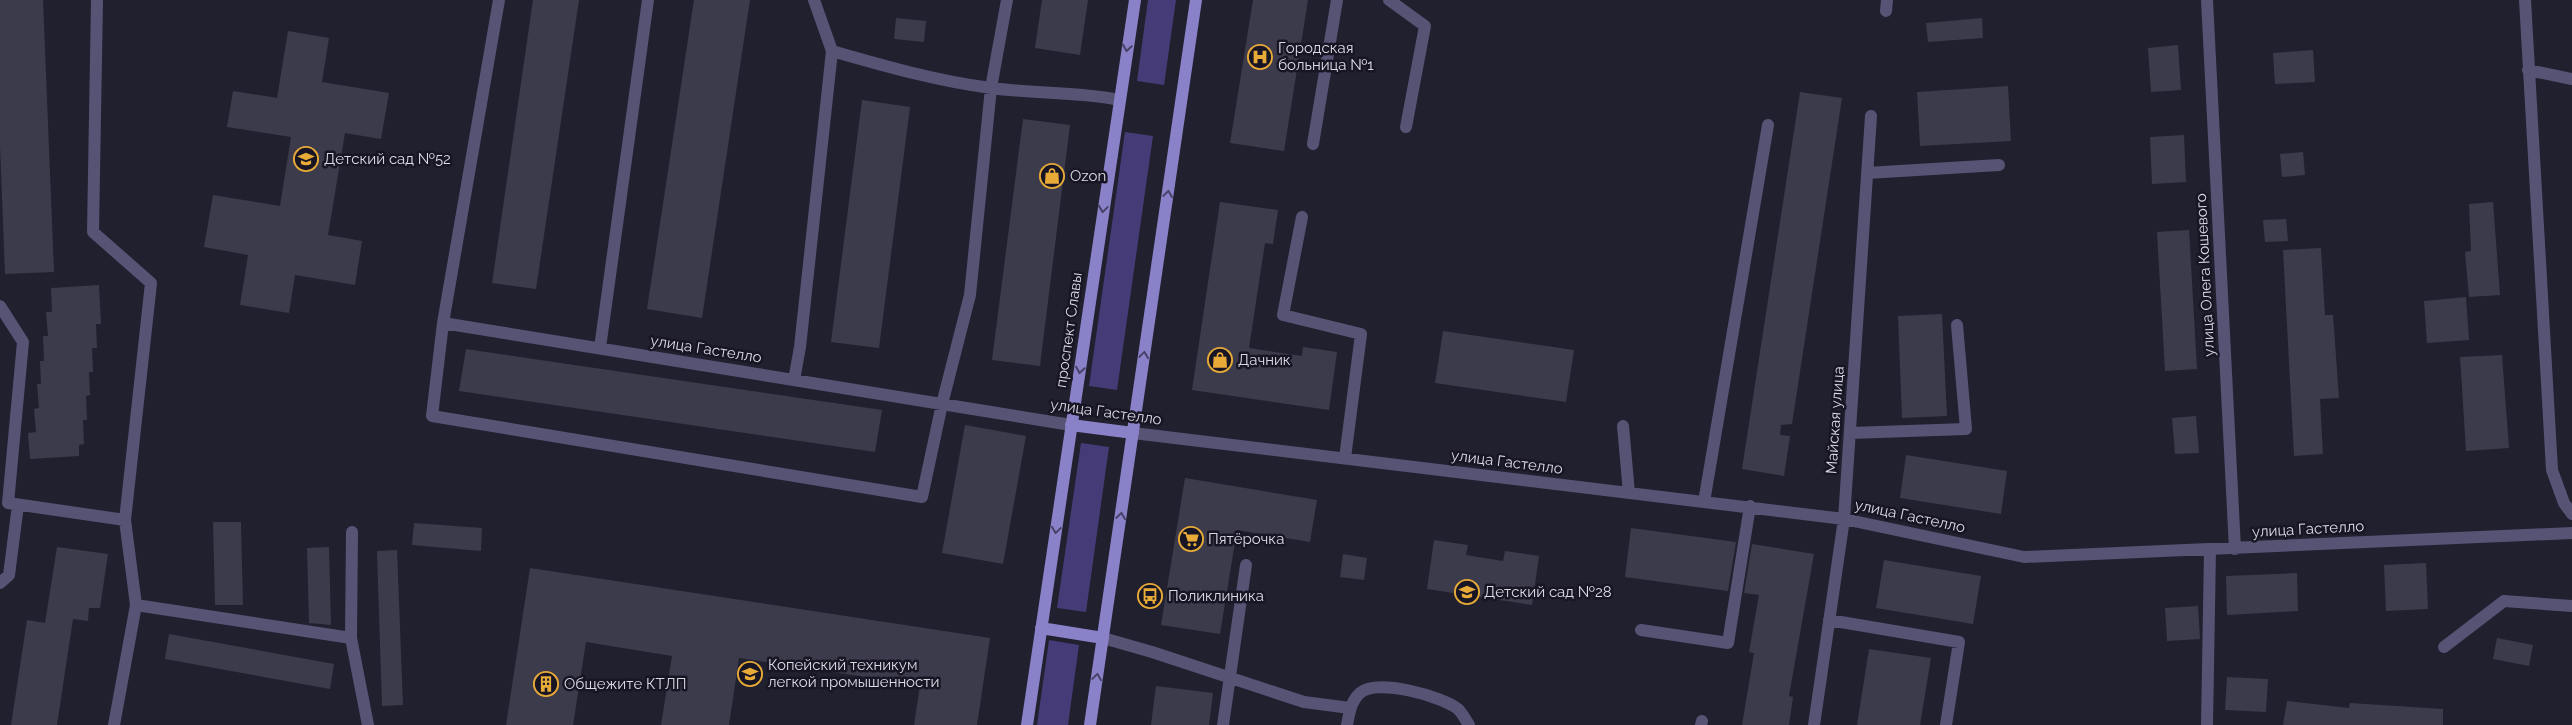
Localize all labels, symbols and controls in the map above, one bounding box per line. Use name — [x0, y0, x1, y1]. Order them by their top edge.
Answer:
place label: Городская больница №1 — [1278, 39, 1374, 74]
one-way arrow — [1123, 44, 1133, 53]
hospital icon: Городская больница №1 — [1247, 44, 1273, 70]
school or university icon: Детский сад №52 — [293, 146, 319, 172]
place label: Детский сад №52 — [324, 150, 451, 168]
shop icon: Ozon — [1039, 163, 1065, 189]
place label: Ozon — [1070, 167, 1106, 185]
one-way arrow — [1162, 190, 1172, 199]
street label: улица Олега Кошевого — [2192, 193, 2218, 357]
one-way arrow — [1099, 205, 1109, 213]
street label: проспект Славы — [1052, 271, 1086, 389]
street label: улица Гастелло — [649, 331, 763, 367]
shop icon: Дачник — [1207, 347, 1233, 373]
one-way arrow — [1139, 351, 1149, 360]
place label: Дачник — [1238, 351, 1291, 369]
one-way arrow — [1075, 365, 1085, 374]
street label: Майская улица — [1822, 366, 1848, 474]
street label: улица Гастелло — [1049, 395, 1163, 429]
street label: улица Гастелло — [1450, 446, 1564, 478]
street label: улица Гастелло — [1853, 496, 1967, 536]
one-way arrow — [1115, 512, 1125, 520]
street label: улица Гастелло — [2251, 517, 2365, 541]
one-way arrow — [1051, 526, 1061, 535]
supermarket icon: Пятёрочка — [1178, 526, 1204, 552]
place label: Пятёрочка — [1208, 530, 1284, 548]
school or university icon: Детский сад №28 — [1454, 579, 1480, 605]
bus stop icon: Поликлиника — [1137, 583, 1163, 609]
place label: Детский сад №28 — [1484, 583, 1612, 601]
place label: Поликлиника — [1168, 587, 1264, 605]
place label: Копейский техникум легкой промышенности — [768, 656, 939, 691]
school or university icon: Копейский техникум легкой промышенности — [737, 661, 763, 687]
building icon: Общежите КТЛП — [533, 671, 559, 697]
one-way arrow — [1092, 672, 1102, 681]
place label: Общежите КТЛП — [564, 675, 686, 693]

